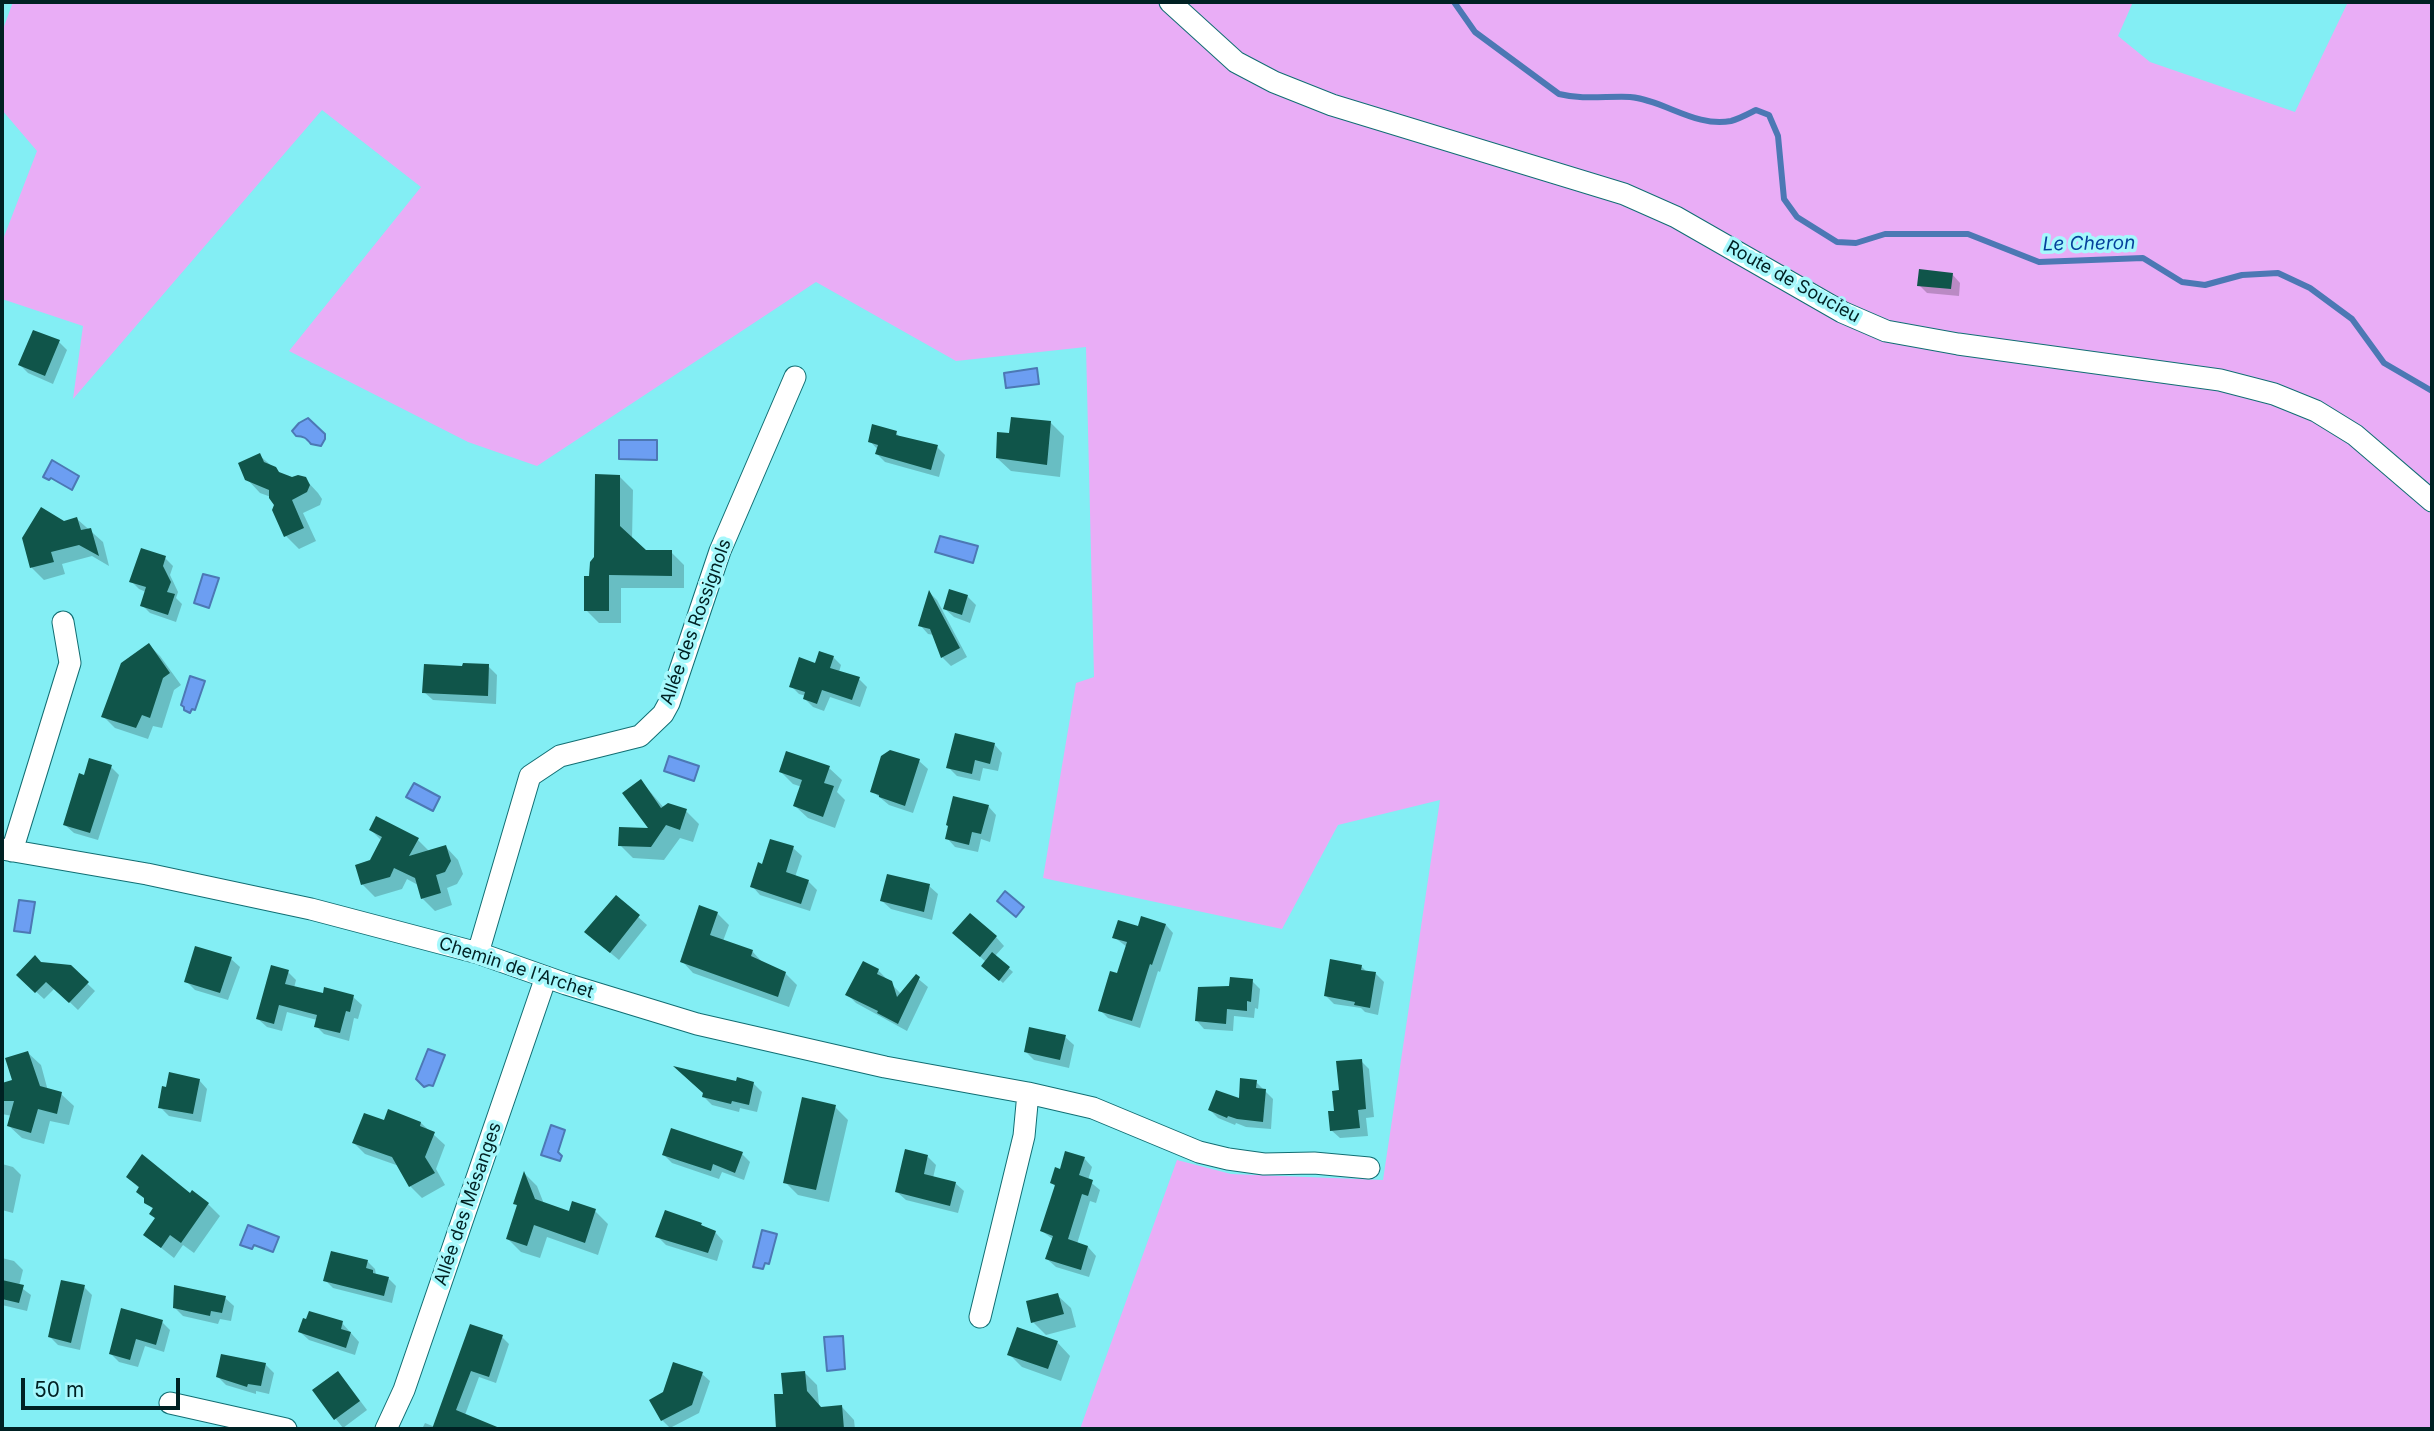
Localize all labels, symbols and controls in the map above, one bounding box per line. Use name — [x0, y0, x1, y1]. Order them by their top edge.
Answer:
water label: Le Cheron — [2043, 232, 2135, 256]
street label: Route de Soucieu — [1722, 236, 1864, 328]
street label: Allée des Rossignols — [656, 536, 736, 708]
street label: Chemin de l'Archet — [436, 933, 596, 1003]
street label: Allée des Mésanges — [430, 1120, 506, 1288]
scale bar — [24, 1364, 184, 1408]
text: 50 m — [34, 1377, 84, 1402]

